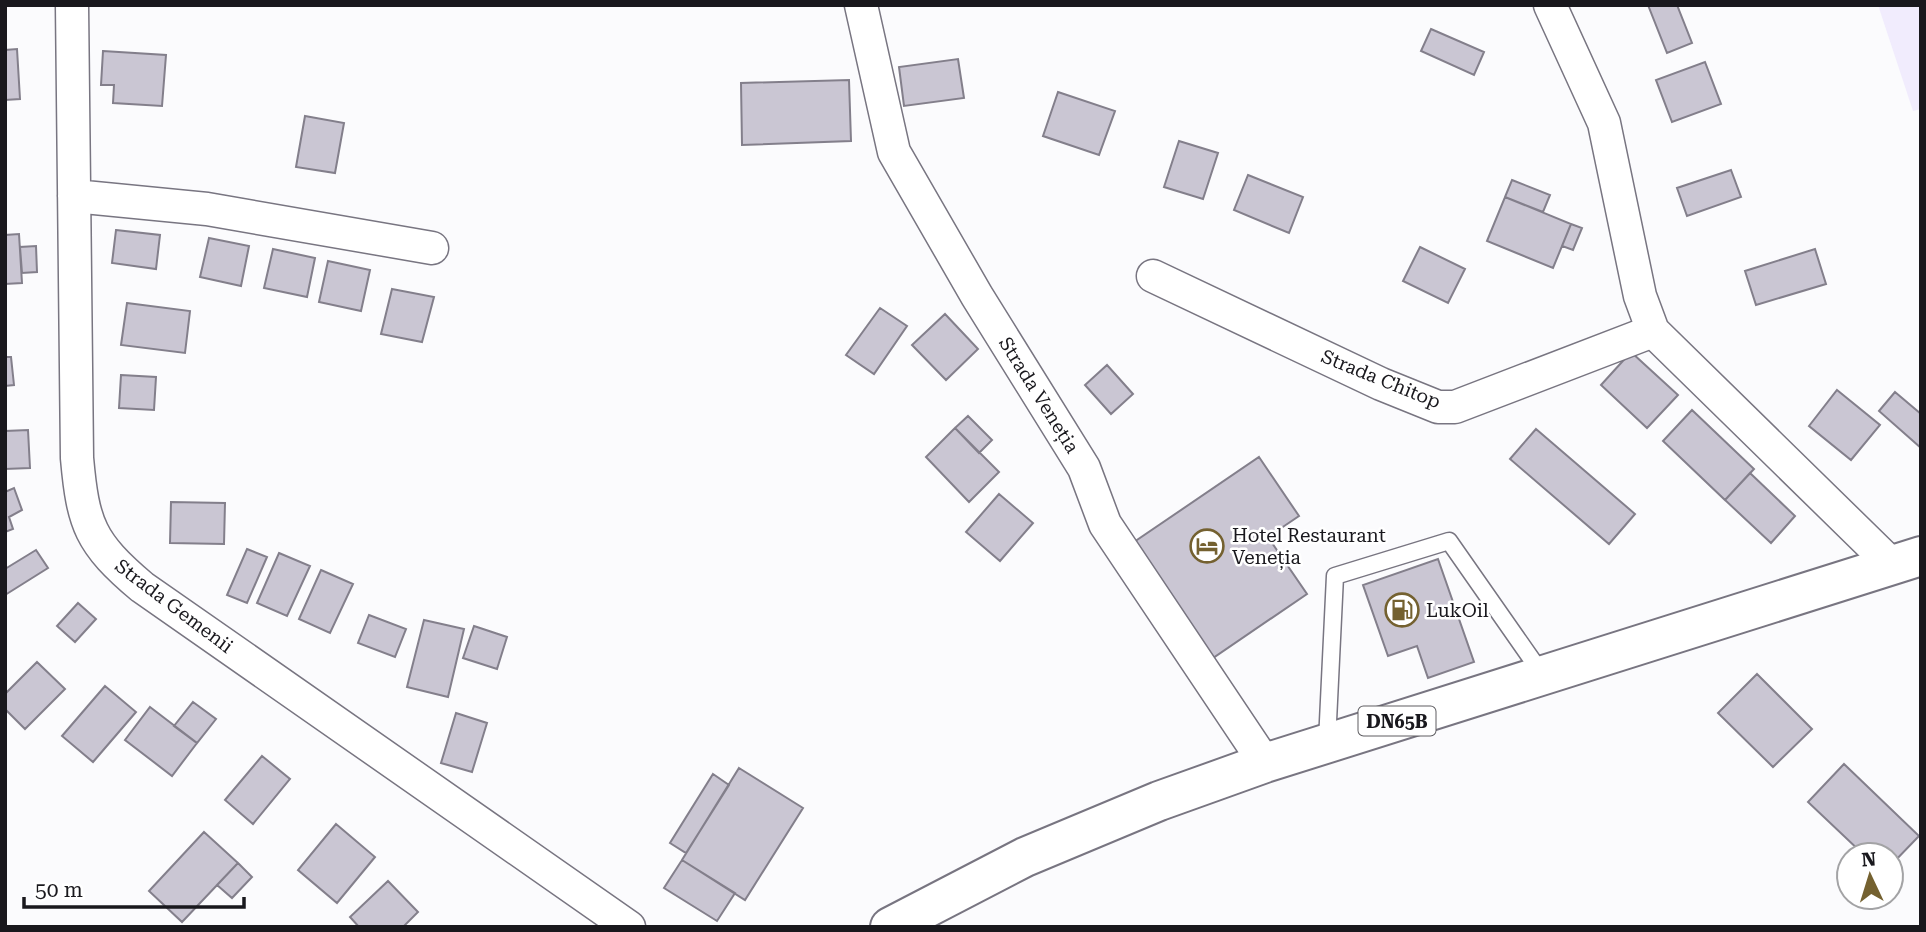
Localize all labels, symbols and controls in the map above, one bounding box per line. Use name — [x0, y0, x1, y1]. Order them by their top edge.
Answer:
street label: Strada Veneția — [992, 333, 1084, 459]
street label: Strada Chitop — [1318, 345, 1444, 413]
place label: Hotel Restaurant Veneția — [1232, 524, 1386, 571]
hotel icon: Hotel Restaurant Veneția — [1188, 527, 1226, 565]
street label: Strada Gemenii — [111, 554, 237, 658]
fuel station icon: LukOil — [1383, 591, 1421, 629]
place label: LukOil — [1426, 599, 1489, 622]
road number: DN65B — [1358, 706, 1436, 736]
north arrow — [1835, 841, 1905, 911]
text: N — [1861, 848, 1877, 872]
scale bar — [24, 866, 245, 910]
text: 50 m — [35, 878, 83, 902]

